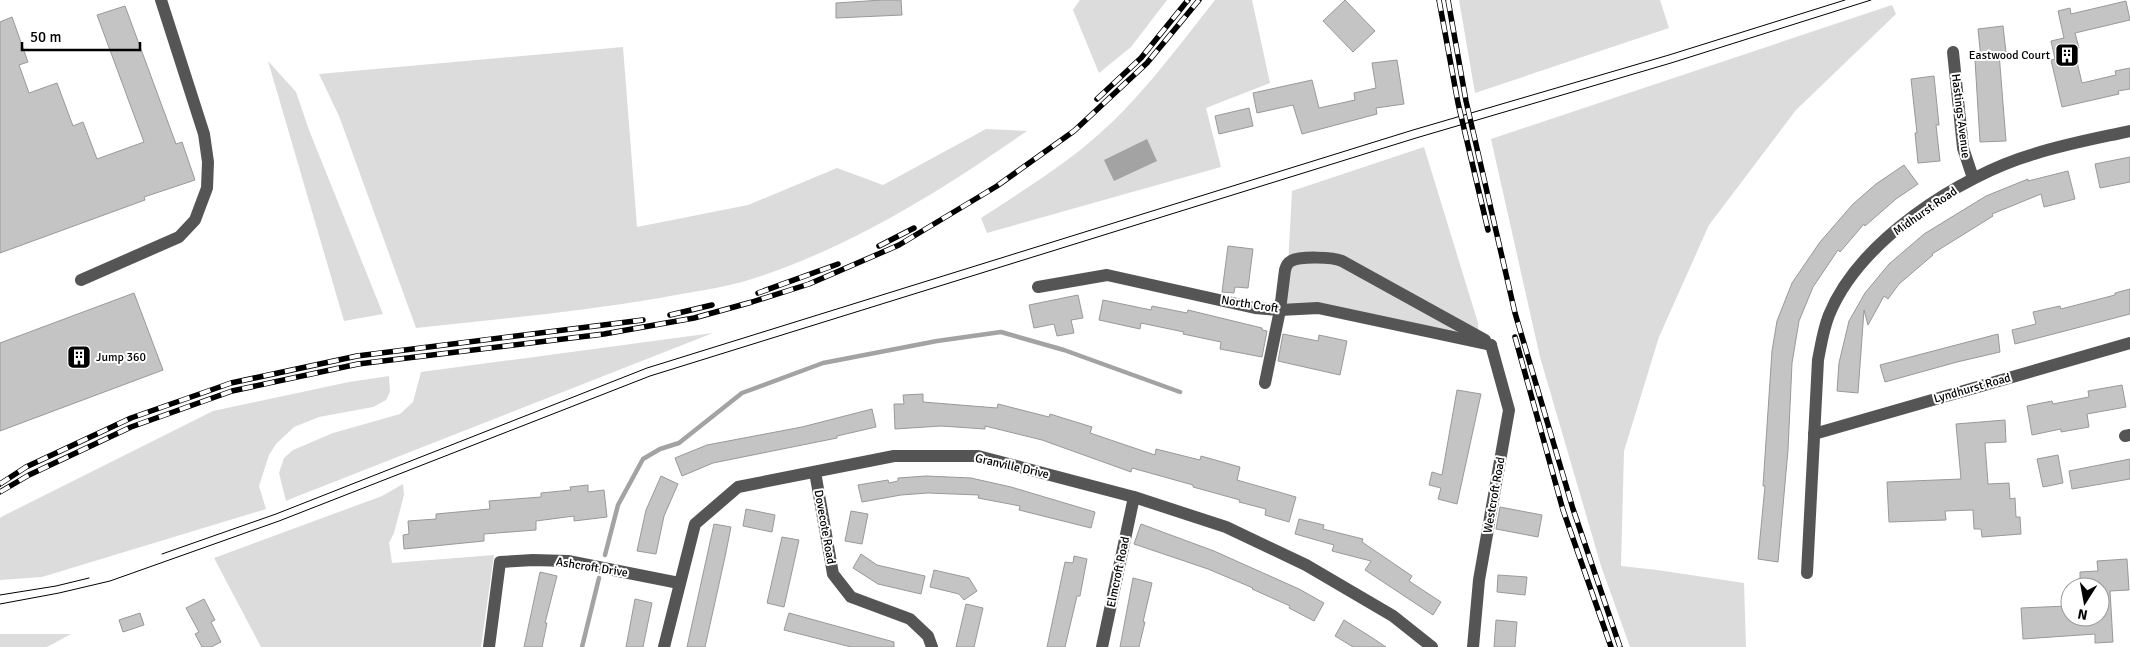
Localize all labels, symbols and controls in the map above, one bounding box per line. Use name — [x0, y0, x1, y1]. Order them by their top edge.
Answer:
scale bar — [22, 20, 140, 52]
text: 50 m — [30, 28, 61, 46]
building icon: Eastwood Court — [2054, 42, 2080, 68]
place label: Eastwood Court — [1969, 48, 2050, 63]
street label: Hastings Avenue — [1948, 73, 1973, 159]
street label: Midhurst Road — [1890, 184, 1960, 239]
street label: North Croft — [1220, 293, 1280, 316]
building icon: Jump 360 — [66, 344, 92, 370]
place label: Jump 360 — [96, 350, 146, 365]
street label: Lyndhurst Road — [1932, 370, 2012, 407]
street label: Granville Drive — [973, 451, 1050, 482]
street label: Westcroft Road — [1480, 456, 1509, 534]
street label: Dovecote Road — [811, 489, 838, 565]
street label: Elmcroft Road — [1104, 535, 1133, 609]
street label: Ashcroft Drive — [555, 554, 629, 581]
north arrow — [2060, 577, 2110, 627]
text: N — [2076, 605, 2089, 624]

